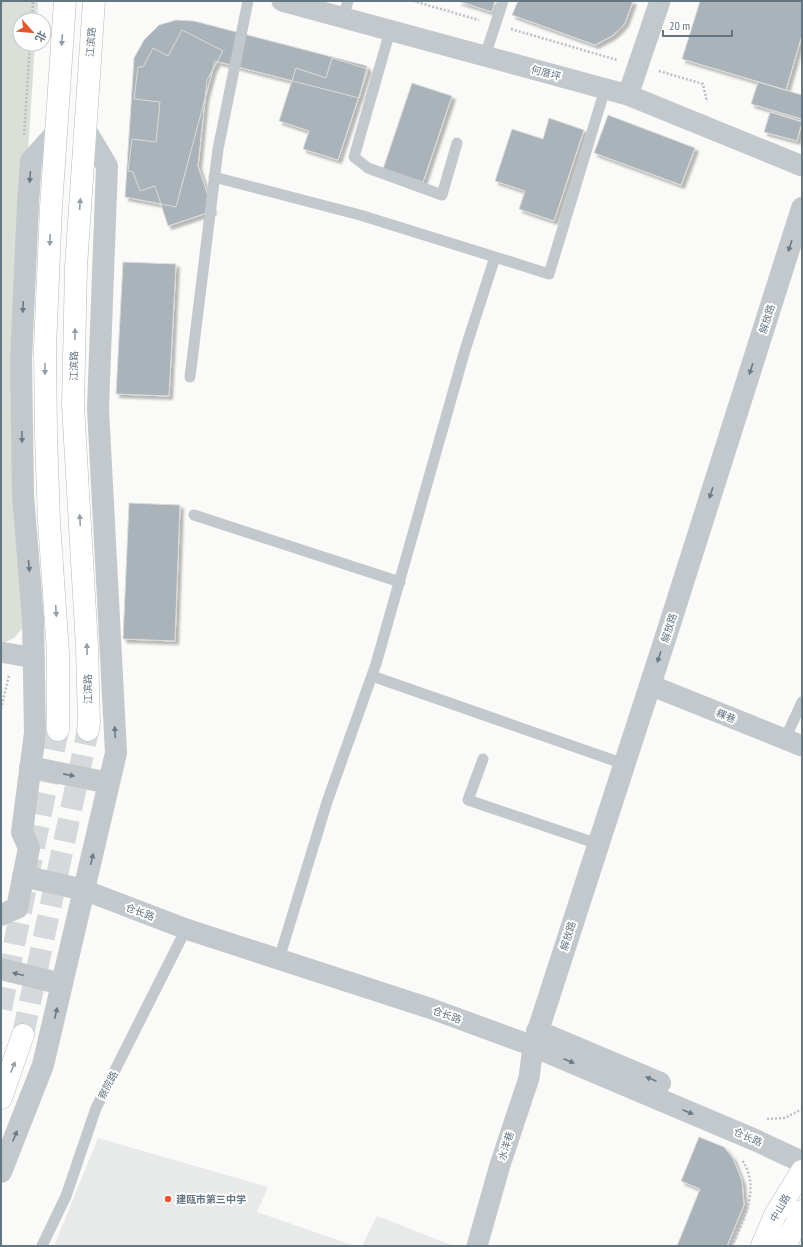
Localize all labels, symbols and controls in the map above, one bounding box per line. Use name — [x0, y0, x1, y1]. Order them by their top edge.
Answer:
north arrow — [12, 12, 52, 52]
scale bar — [663, 12, 732, 38]
text: 20 m — [669, 18, 690, 33]
street label: 江滨路 — [83, 27, 99, 57]
text: 北 — [32, 28, 50, 45]
one-way arrow — [59, 34, 66, 46]
street label: 何厝坪 — [530, 63, 562, 83]
one-way arrow — [27, 171, 34, 183]
one-way arrow — [77, 198, 84, 210]
one-way arrow — [47, 234, 53, 247]
one-way arrow — [787, 240, 793, 252]
one-way arrow — [20, 301, 27, 313]
street label: 解放路 — [756, 303, 778, 335]
one-way arrow — [72, 327, 78, 340]
street label: 江滨路 — [67, 351, 81, 381]
one-way arrow — [42, 363, 49, 375]
one-way arrow — [747, 364, 753, 376]
one-way arrow — [19, 431, 25, 444]
one-way arrow — [708, 488, 714, 500]
one-way arrow — [76, 514, 83, 526]
one-way arrow — [25, 560, 32, 572]
one-way arrow — [53, 605, 60, 617]
street label: 解放路 — [658, 612, 680, 644]
one-way arrow — [84, 642, 90, 655]
one-way arrow — [656, 652, 662, 664]
street label: 江滨路 — [81, 674, 95, 704]
street label: 粿巷 — [714, 706, 738, 726]
one-way arrow — [112, 726, 119, 738]
one-way arrow — [63, 772, 75, 778]
one-way arrow — [89, 853, 95, 865]
street label: 仓长路 — [124, 901, 156, 923]
street label: 解放路 — [557, 920, 579, 952]
one-way arrow — [12, 970, 24, 976]
street label: 仓长路 — [431, 1004, 463, 1026]
one-way arrow — [53, 1007, 59, 1019]
one-way arrow — [563, 1059, 575, 1065]
one-way arrow — [10, 1060, 16, 1072]
street label: 察院路 — [95, 1069, 121, 1101]
one-way arrow — [645, 1076, 657, 1083]
one-way arrow — [683, 1109, 695, 1115]
street label: 仓长路 — [732, 1125, 764, 1149]
one-way arrow — [13, 1129, 19, 1141]
street label: 水洋巷 — [495, 1130, 517, 1162]
street label: 中山路 — [767, 1192, 793, 1224]
place label: 建瓯市第三中学 — [176, 1193, 246, 1206]
marker: 建瓯市第三中学 — [163, 1194, 173, 1204]

